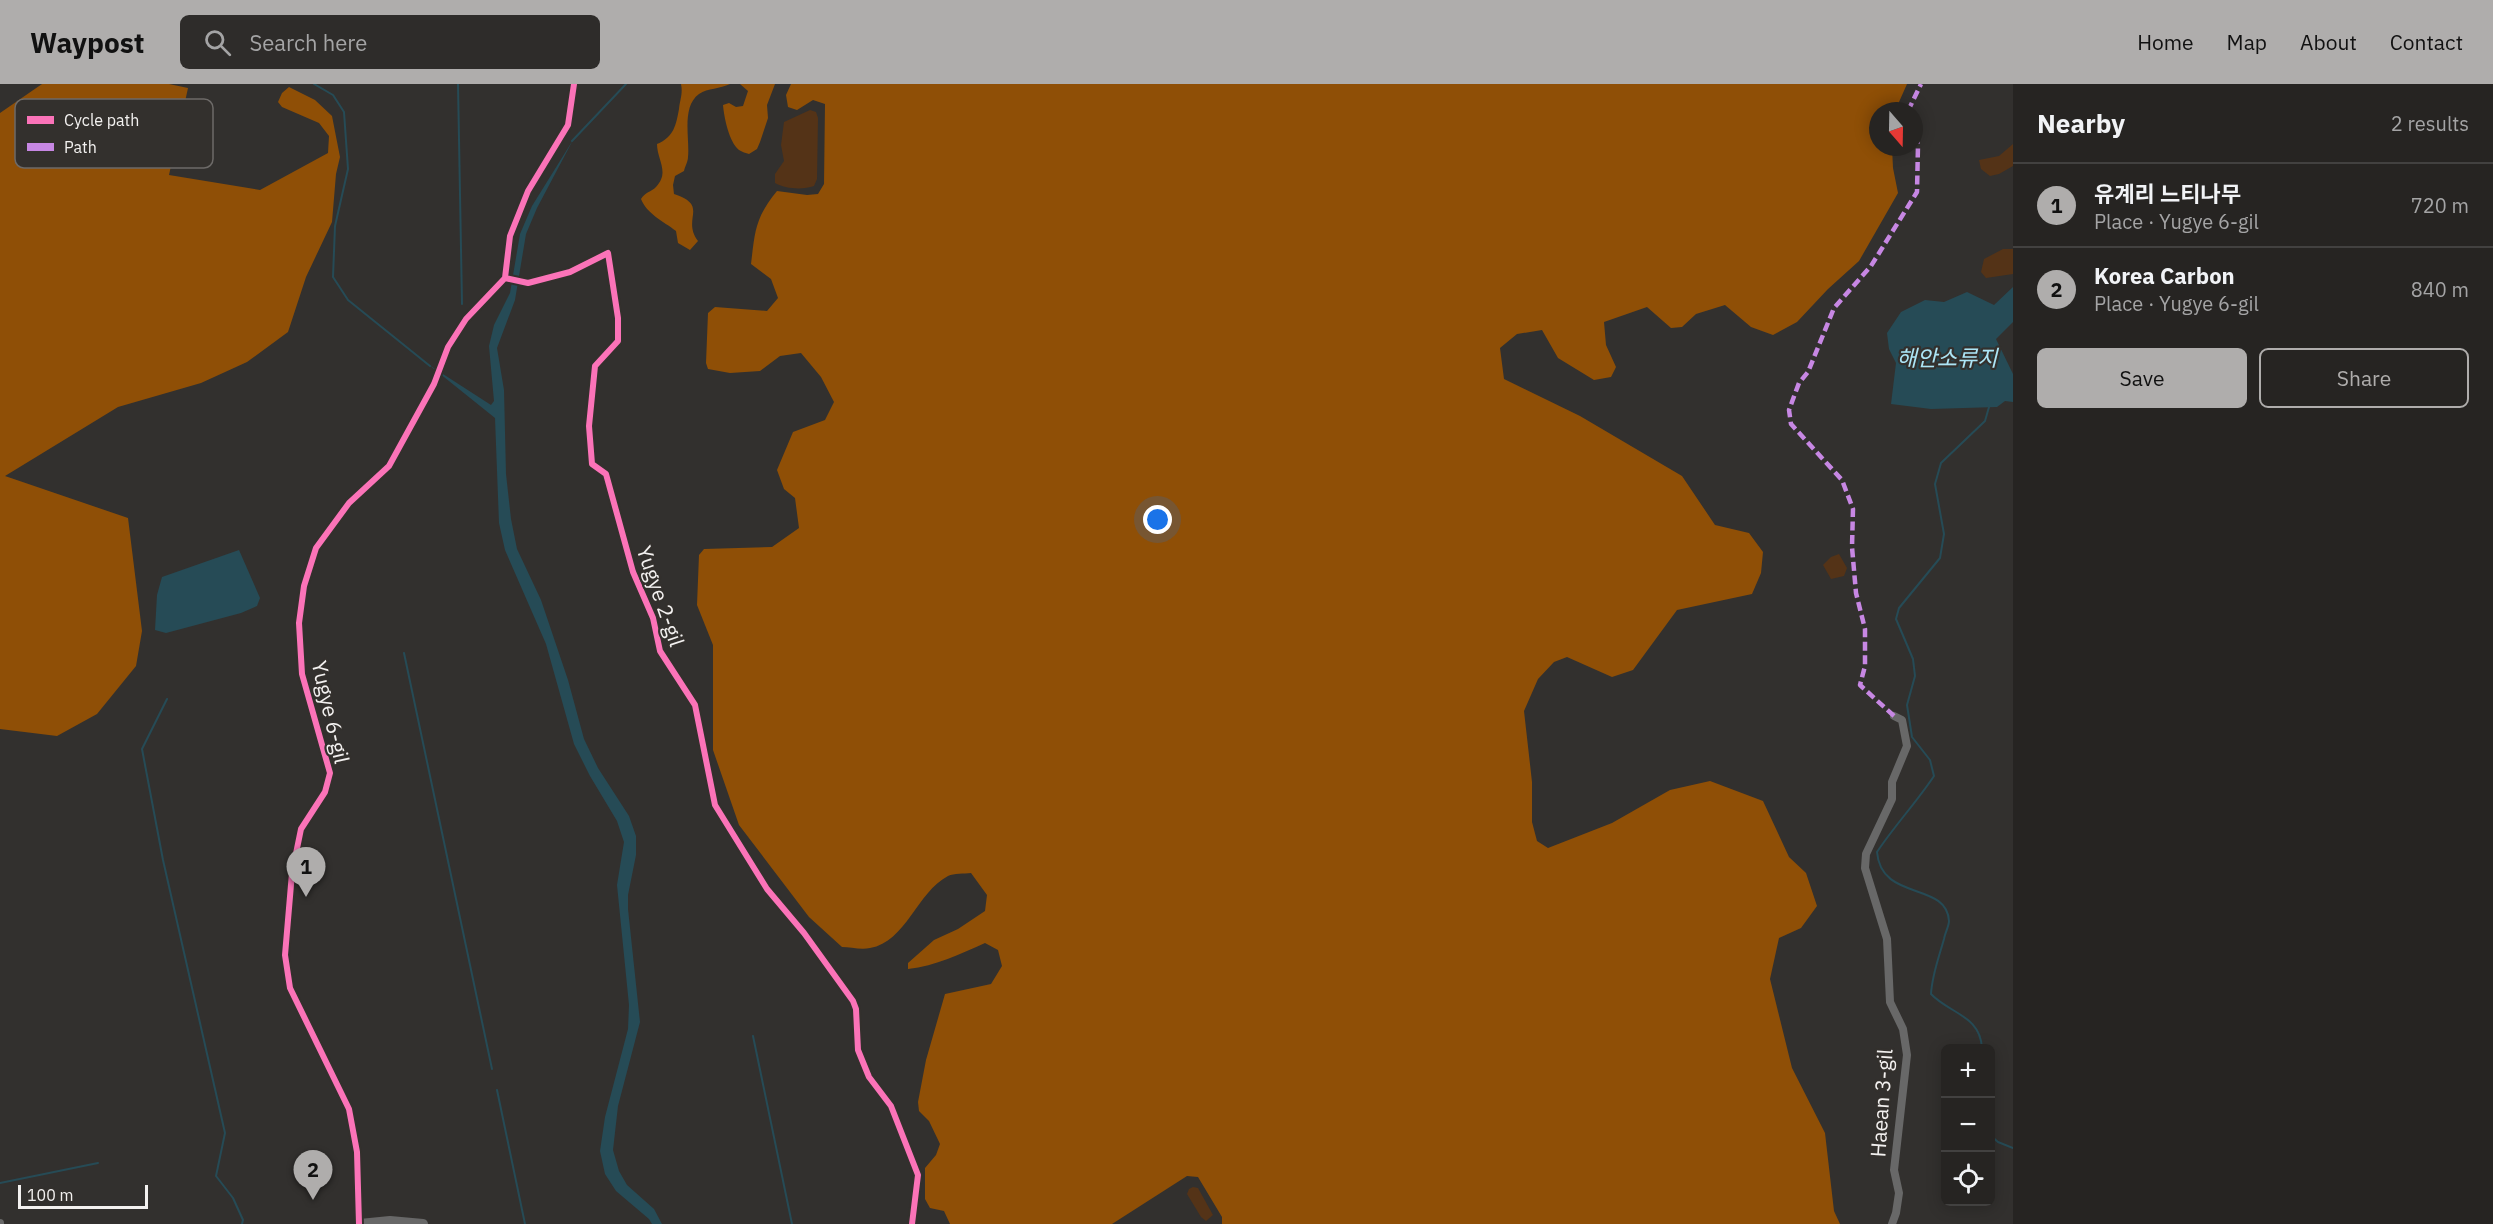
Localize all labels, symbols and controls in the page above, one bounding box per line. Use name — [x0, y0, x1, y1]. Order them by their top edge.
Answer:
search box — [180, 15, 600, 69]
text: Waypost — [30, 24, 144, 61]
icon: search — [201, 26, 234, 59]
text: Search here — [249, 28, 367, 57]
text: Home — [2137, 28, 2194, 56]
text: Map — [2227, 28, 2267, 56]
text: About — [2300, 28, 2357, 56]
text: Contact — [2390, 28, 2463, 56]
legend — [15, 99, 213, 168]
north arrow — [1869, 102, 1923, 156]
text: Nearby — [2037, 106, 2125, 140]
text: Cycle path — [64, 110, 139, 130]
text: 2 results — [2391, 110, 2469, 137]
text: Path — [64, 137, 97, 157]
text: 유계리 느티나무 — [2094, 179, 2241, 208]
text: 1 — [2051, 192, 2063, 219]
text: 720 m — [2411, 192, 2469, 219]
text: Place · Yugye 6-gil — [2094, 208, 2259, 235]
text: Korea Carbon — [2094, 261, 2235, 290]
text: 2 — [2051, 276, 2063, 303]
text: 840 m — [2411, 276, 2469, 303]
text: Place · Yugye 6-gil — [2094, 290, 2259, 317]
water label: 해안소류지 — [1896, 343, 1999, 372]
button: Save — [2037, 348, 2247, 408]
button: Share — [2259, 348, 2469, 408]
your location — [1143, 505, 1172, 534]
street label: Yugye 2-gil — [631, 542, 691, 650]
street label: Yugye 6-gil — [306, 658, 356, 766]
pin: 1 — [286, 848, 326, 897]
map controls — [1941, 1044, 1995, 1206]
button: + — [1941, 1044, 1995, 1098]
street label: Haean 3-gil — [1863, 1048, 1899, 1158]
button: − — [1941, 1098, 1995, 1152]
pin: 2 — [294, 1150, 332, 1200]
button: locate — [1941, 1152, 1995, 1206]
scale bar — [18, 1182, 148, 1210]
text: 100 m — [27, 1185, 74, 1205]

